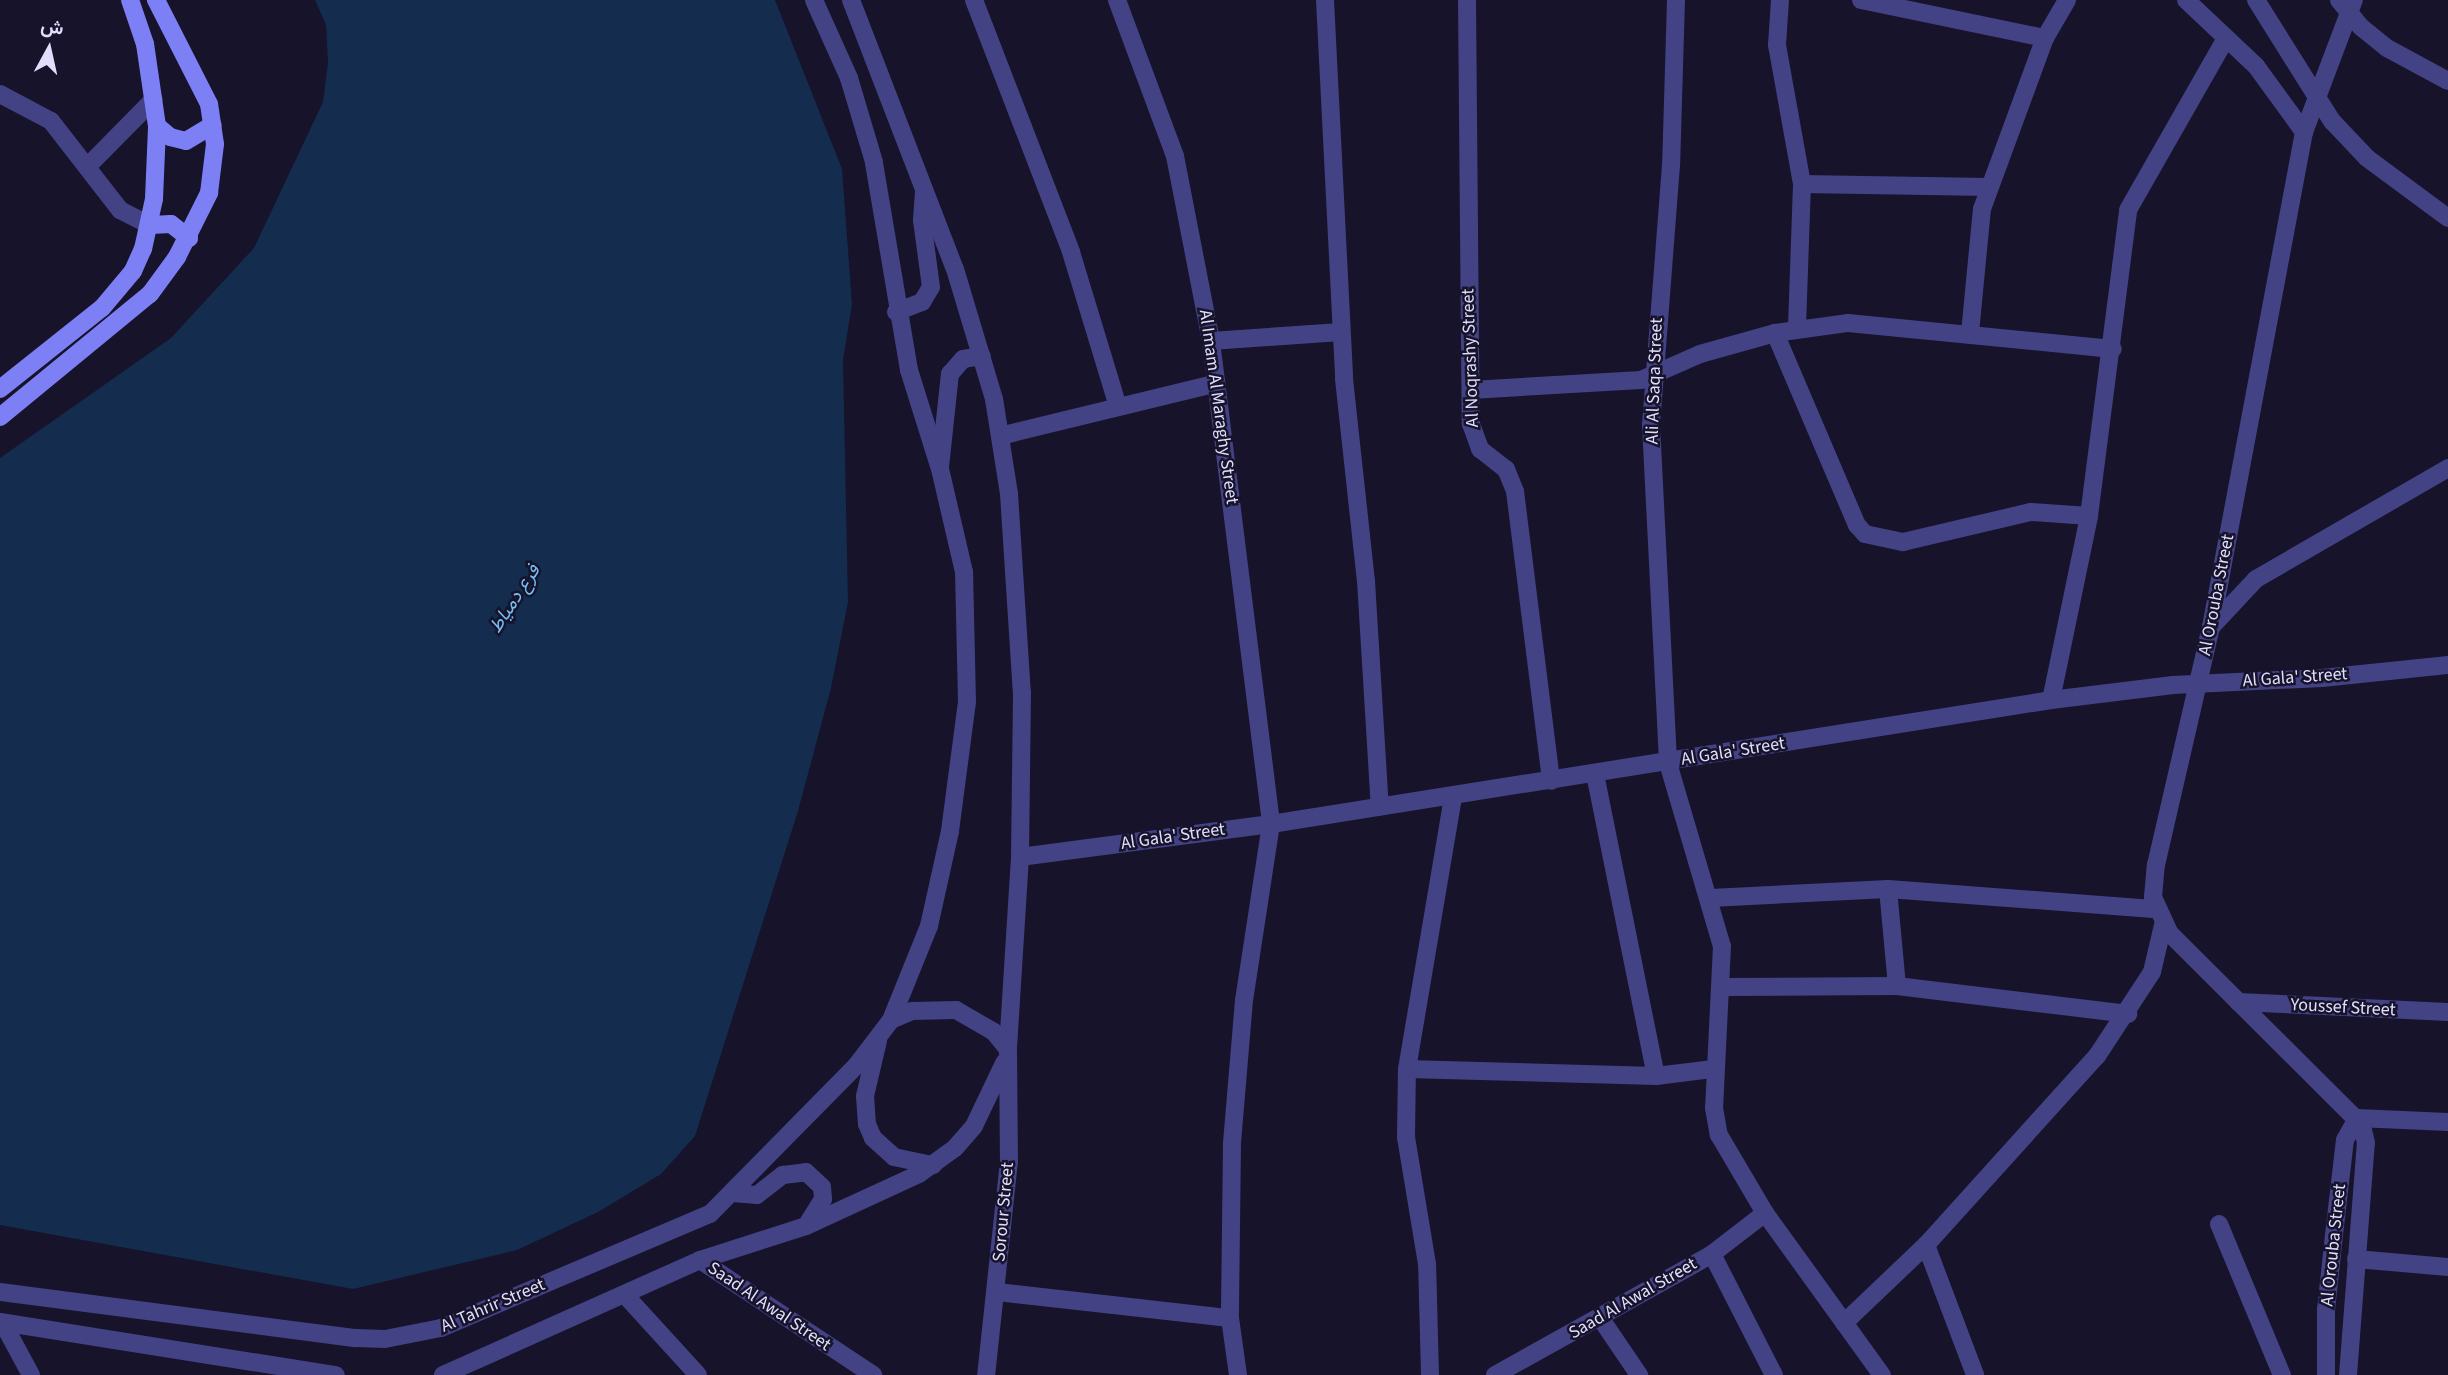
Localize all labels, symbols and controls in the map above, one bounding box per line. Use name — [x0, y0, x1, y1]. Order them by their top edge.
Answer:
text: ش — [39, 13, 65, 43]
north arrow — [14, 14, 84, 84]
street label: Al Noqrashy Street — [1458, 288, 1484, 428]
street label: Al Imam Al Maraghy Street — [1194, 308, 1242, 506]
street label: Ali Al Saqa Street — [1642, 317, 1668, 445]
street label: Al Orouba Street — [2195, 533, 2239, 657]
water label: فرع دمياط — [485, 561, 545, 637]
street label: Al Gala' Street — [2242, 664, 2348, 692]
street label: Al Gala' Street — [1679, 733, 1787, 771]
street label: Al Gala' Street — [1120, 819, 1226, 855]
street label: Youssef Street — [2290, 994, 2396, 1022]
street label: Sorour Street — [989, 1161, 1019, 1263]
street label: Al Orouba Street — [2317, 1183, 2351, 1307]
street label: Saad Al Awal Street — [1565, 1254, 1701, 1344]
street label: Saad Al Awal Street — [703, 1258, 835, 1356]
street label: Al Tahrir Street — [438, 1274, 548, 1338]

